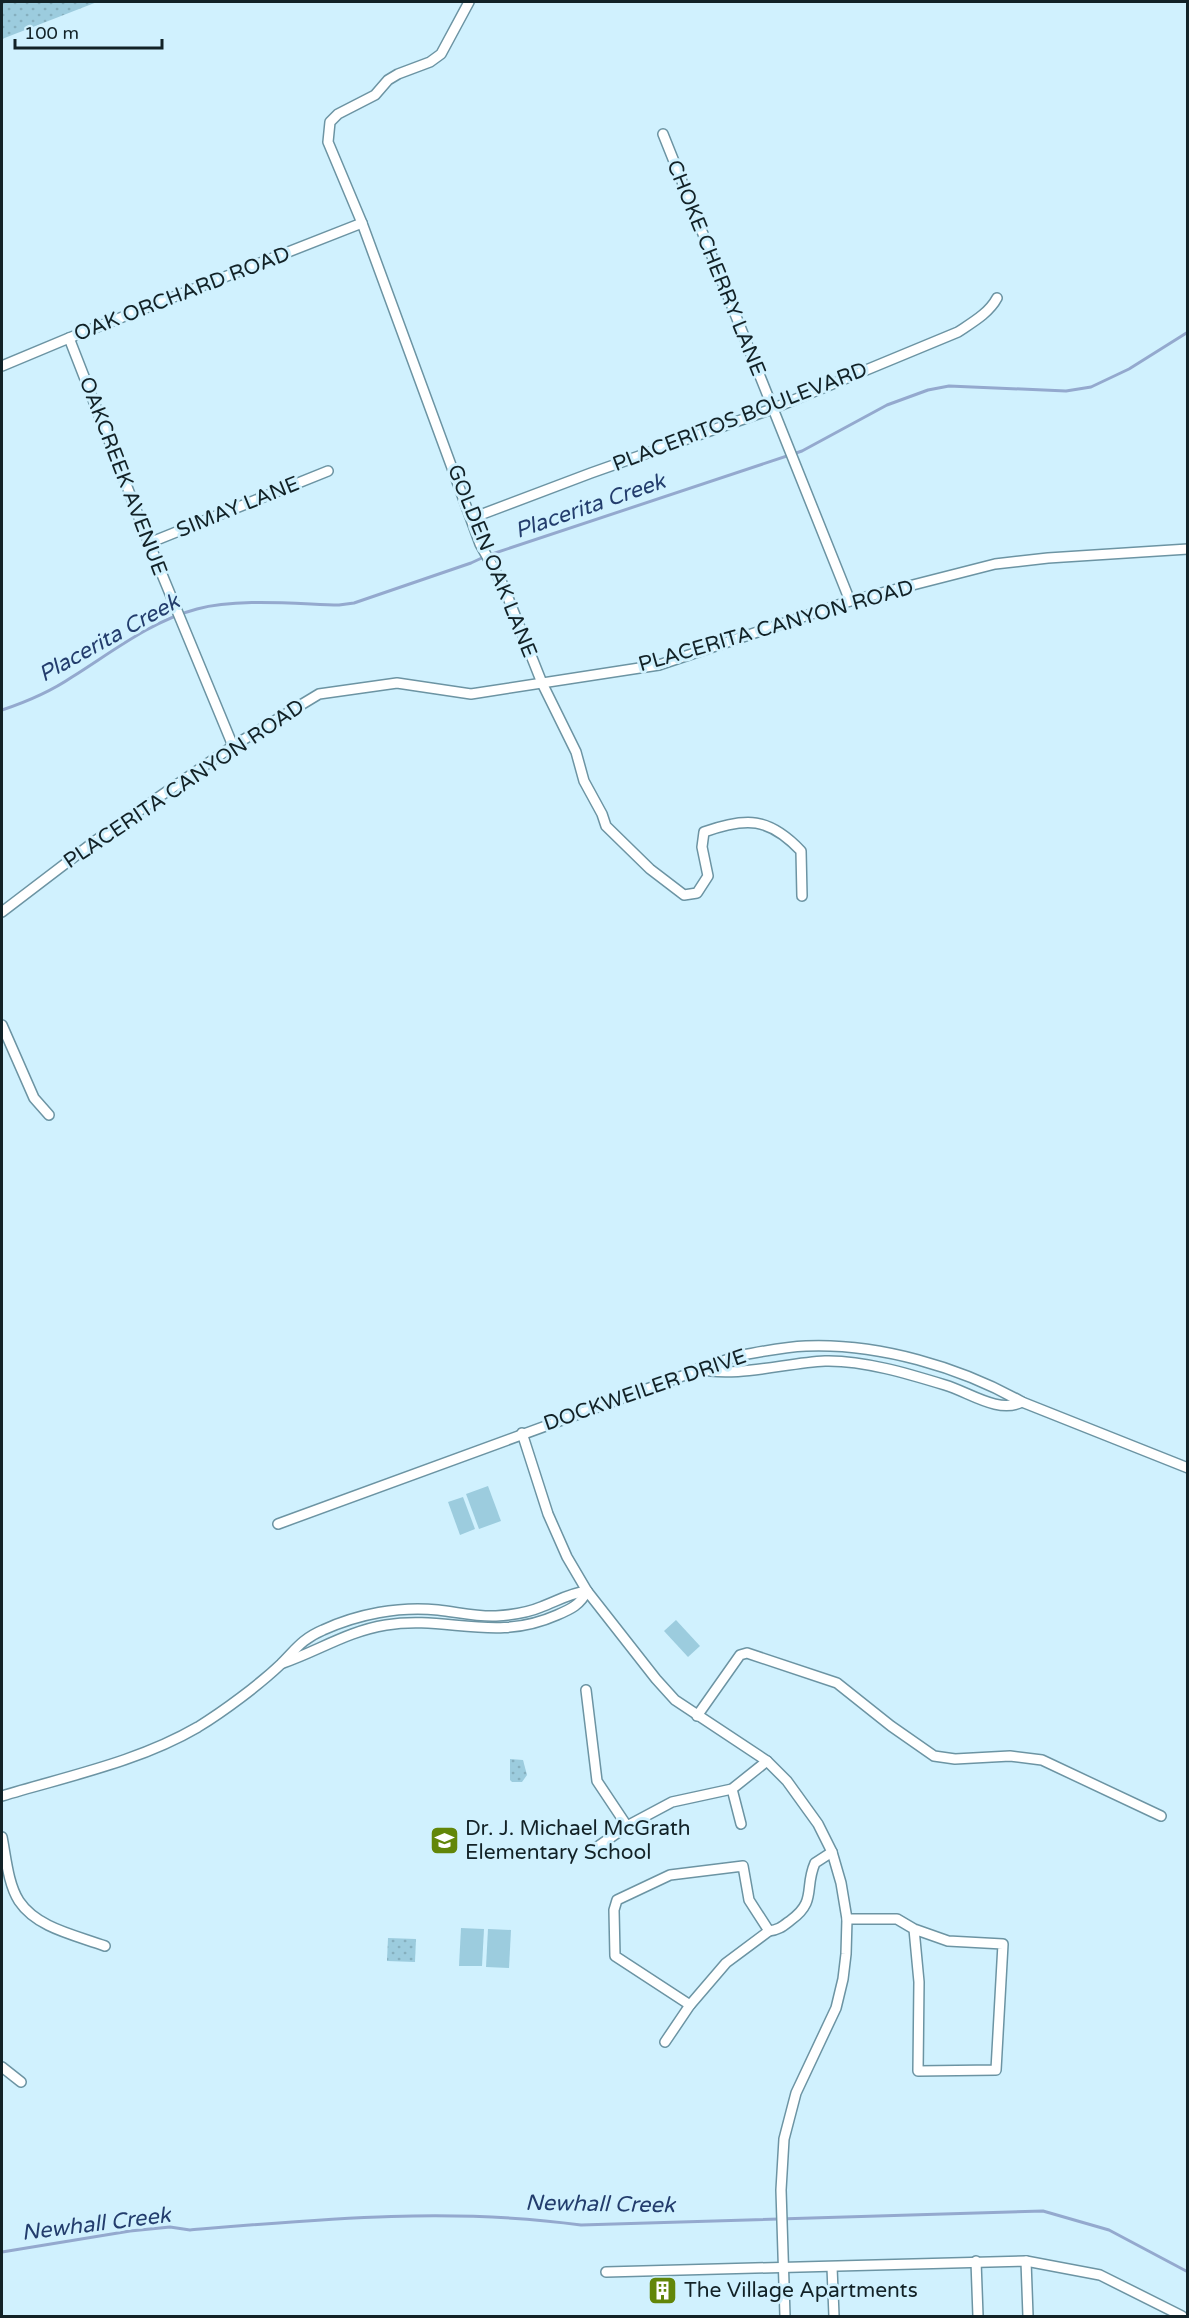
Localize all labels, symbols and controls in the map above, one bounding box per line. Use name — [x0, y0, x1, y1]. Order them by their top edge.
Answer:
scale bar — [15, 12, 162, 50]
text: 100 m — [24, 22, 79, 44]
street label: CHOKE CHERRY LANE — [661, 156, 771, 380]
street label: OAK ORCHARD ROAD — [70, 241, 294, 347]
street label: PLACERITOS BOULEVARD — [609, 357, 871, 477]
street label: OAKCREEK AVENUE — [74, 373, 172, 579]
street label: GOLDEN OAK LANE — [442, 461, 542, 661]
water label: Placerita Creek — [511, 467, 670, 544]
street label: SIMAY LANE — [173, 471, 303, 543]
street label: PLACERITA CANYON ROAD — [636, 575, 916, 677]
water label: Placerita Creek — [34, 588, 186, 687]
street label: PLACERITA CANYON ROAD — [59, 694, 309, 874]
street label: DOCKWEILER DRIVE — [540, 1344, 750, 1436]
place label: Dr. J. Michael McGrath Elementary School — [465, 1816, 691, 1865]
school or university icon: Dr. J. Michael McGrath Elementary School — [428, 1824, 460, 1856]
water label: Newhall Creek — [525, 2190, 677, 2218]
water label: Newhall Creek — [20, 2202, 174, 2246]
building icon: The Village Apartments — [647, 2274, 679, 2306]
place label: The Village Apartments — [684, 2278, 918, 2303]

